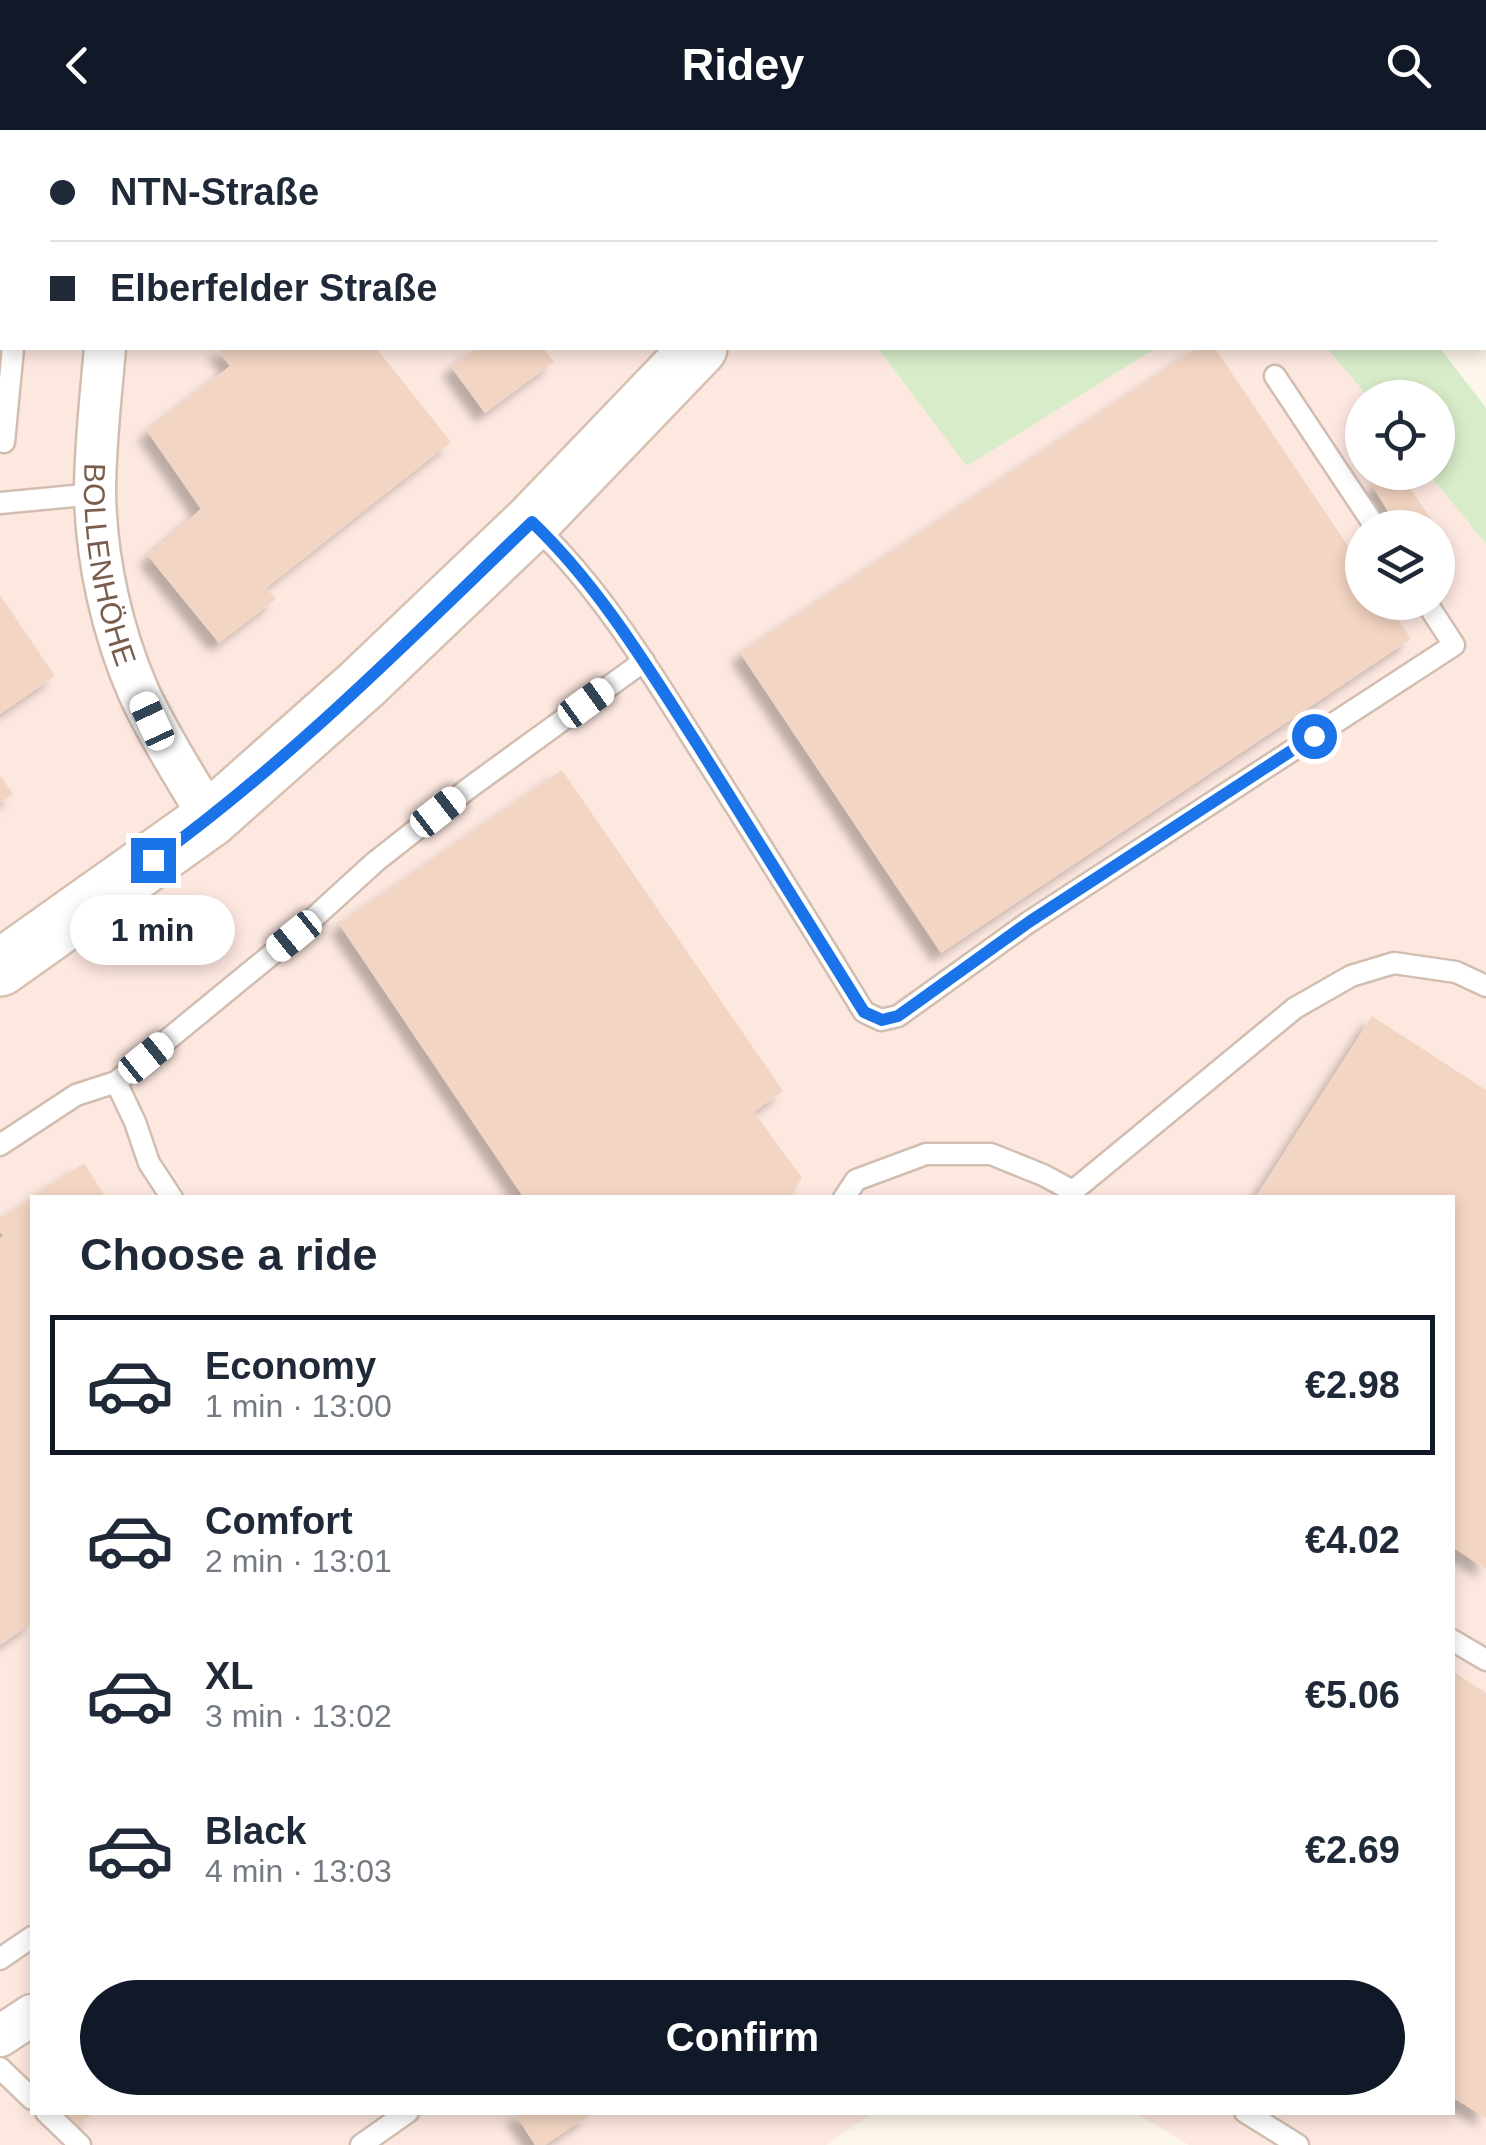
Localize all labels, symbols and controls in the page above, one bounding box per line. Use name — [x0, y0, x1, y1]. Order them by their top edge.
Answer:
icon: back — [50, 38, 105, 93]
icon: search — [1381, 38, 1436, 93]
text: Ridey — [682, 39, 804, 90]
text: NTN-Straße — [110, 171, 319, 213]
text: Elberfelder Straße — [110, 267, 437, 309]
map controls — [1345, 380, 1455, 620]
button: locate — [1345, 380, 1455, 490]
street label: BOLLENHÖHE — [78, 463, 143, 670]
button: layers — [1345, 510, 1455, 620]
car — [553, 673, 619, 733]
car — [126, 687, 178, 755]
route start — [1292, 714, 1337, 759]
car — [405, 782, 471, 842]
route end — [131, 838, 176, 883]
callout: 1 min — [70, 895, 236, 965]
car — [261, 905, 327, 967]
text: 1 min — [111, 912, 194, 948]
car — [113, 1027, 179, 1089]
text: Choose a ride — [80, 1229, 378, 1280]
icon: car — [85, 1340, 175, 1430]
text: Economy — [205, 1345, 376, 1387]
text: €2.98 — [1305, 1364, 1400, 1406]
text: 1 min · 13:00 — [205, 1388, 392, 1424]
icon: car — [85, 1495, 175, 1585]
text: Comfort — [205, 1500, 353, 1542]
text: €4.02 — [1305, 1519, 1400, 1561]
text: 2 min · 13:01 — [205, 1543, 392, 1579]
icon: car — [85, 1650, 175, 1740]
text: XL — [205, 1655, 254, 1697]
text: €5.06 — [1305, 1674, 1400, 1716]
text: 3 min · 13:02 — [205, 1698, 392, 1734]
icon: car — [85, 1805, 175, 1895]
text: Black — [205, 1810, 306, 1852]
text: €2.69 — [1305, 1829, 1400, 1871]
text: 4 min · 13:03 — [205, 1853, 392, 1889]
button: Confirm — [80, 1980, 1405, 2095]

